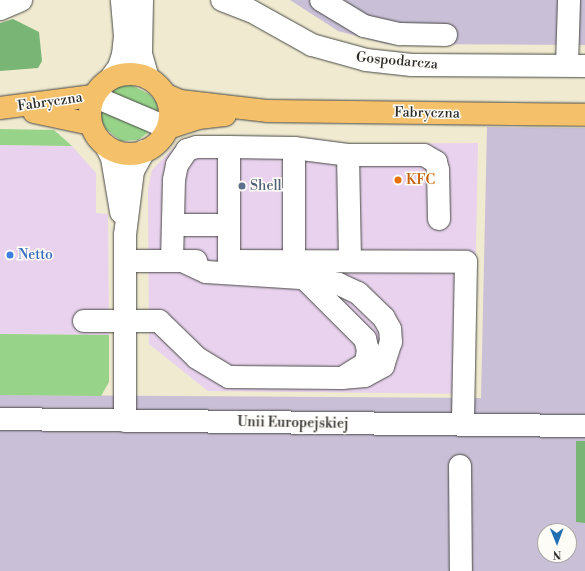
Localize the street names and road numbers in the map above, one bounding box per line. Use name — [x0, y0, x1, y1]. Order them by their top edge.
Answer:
street label: Gospodarcza — [355, 49, 439, 73]
street label: Fabryczna — [16, 89, 84, 115]
street label: Fabryczna — [394, 104, 460, 122]
street label: Unii Europejskiej — [237, 414, 349, 432]

